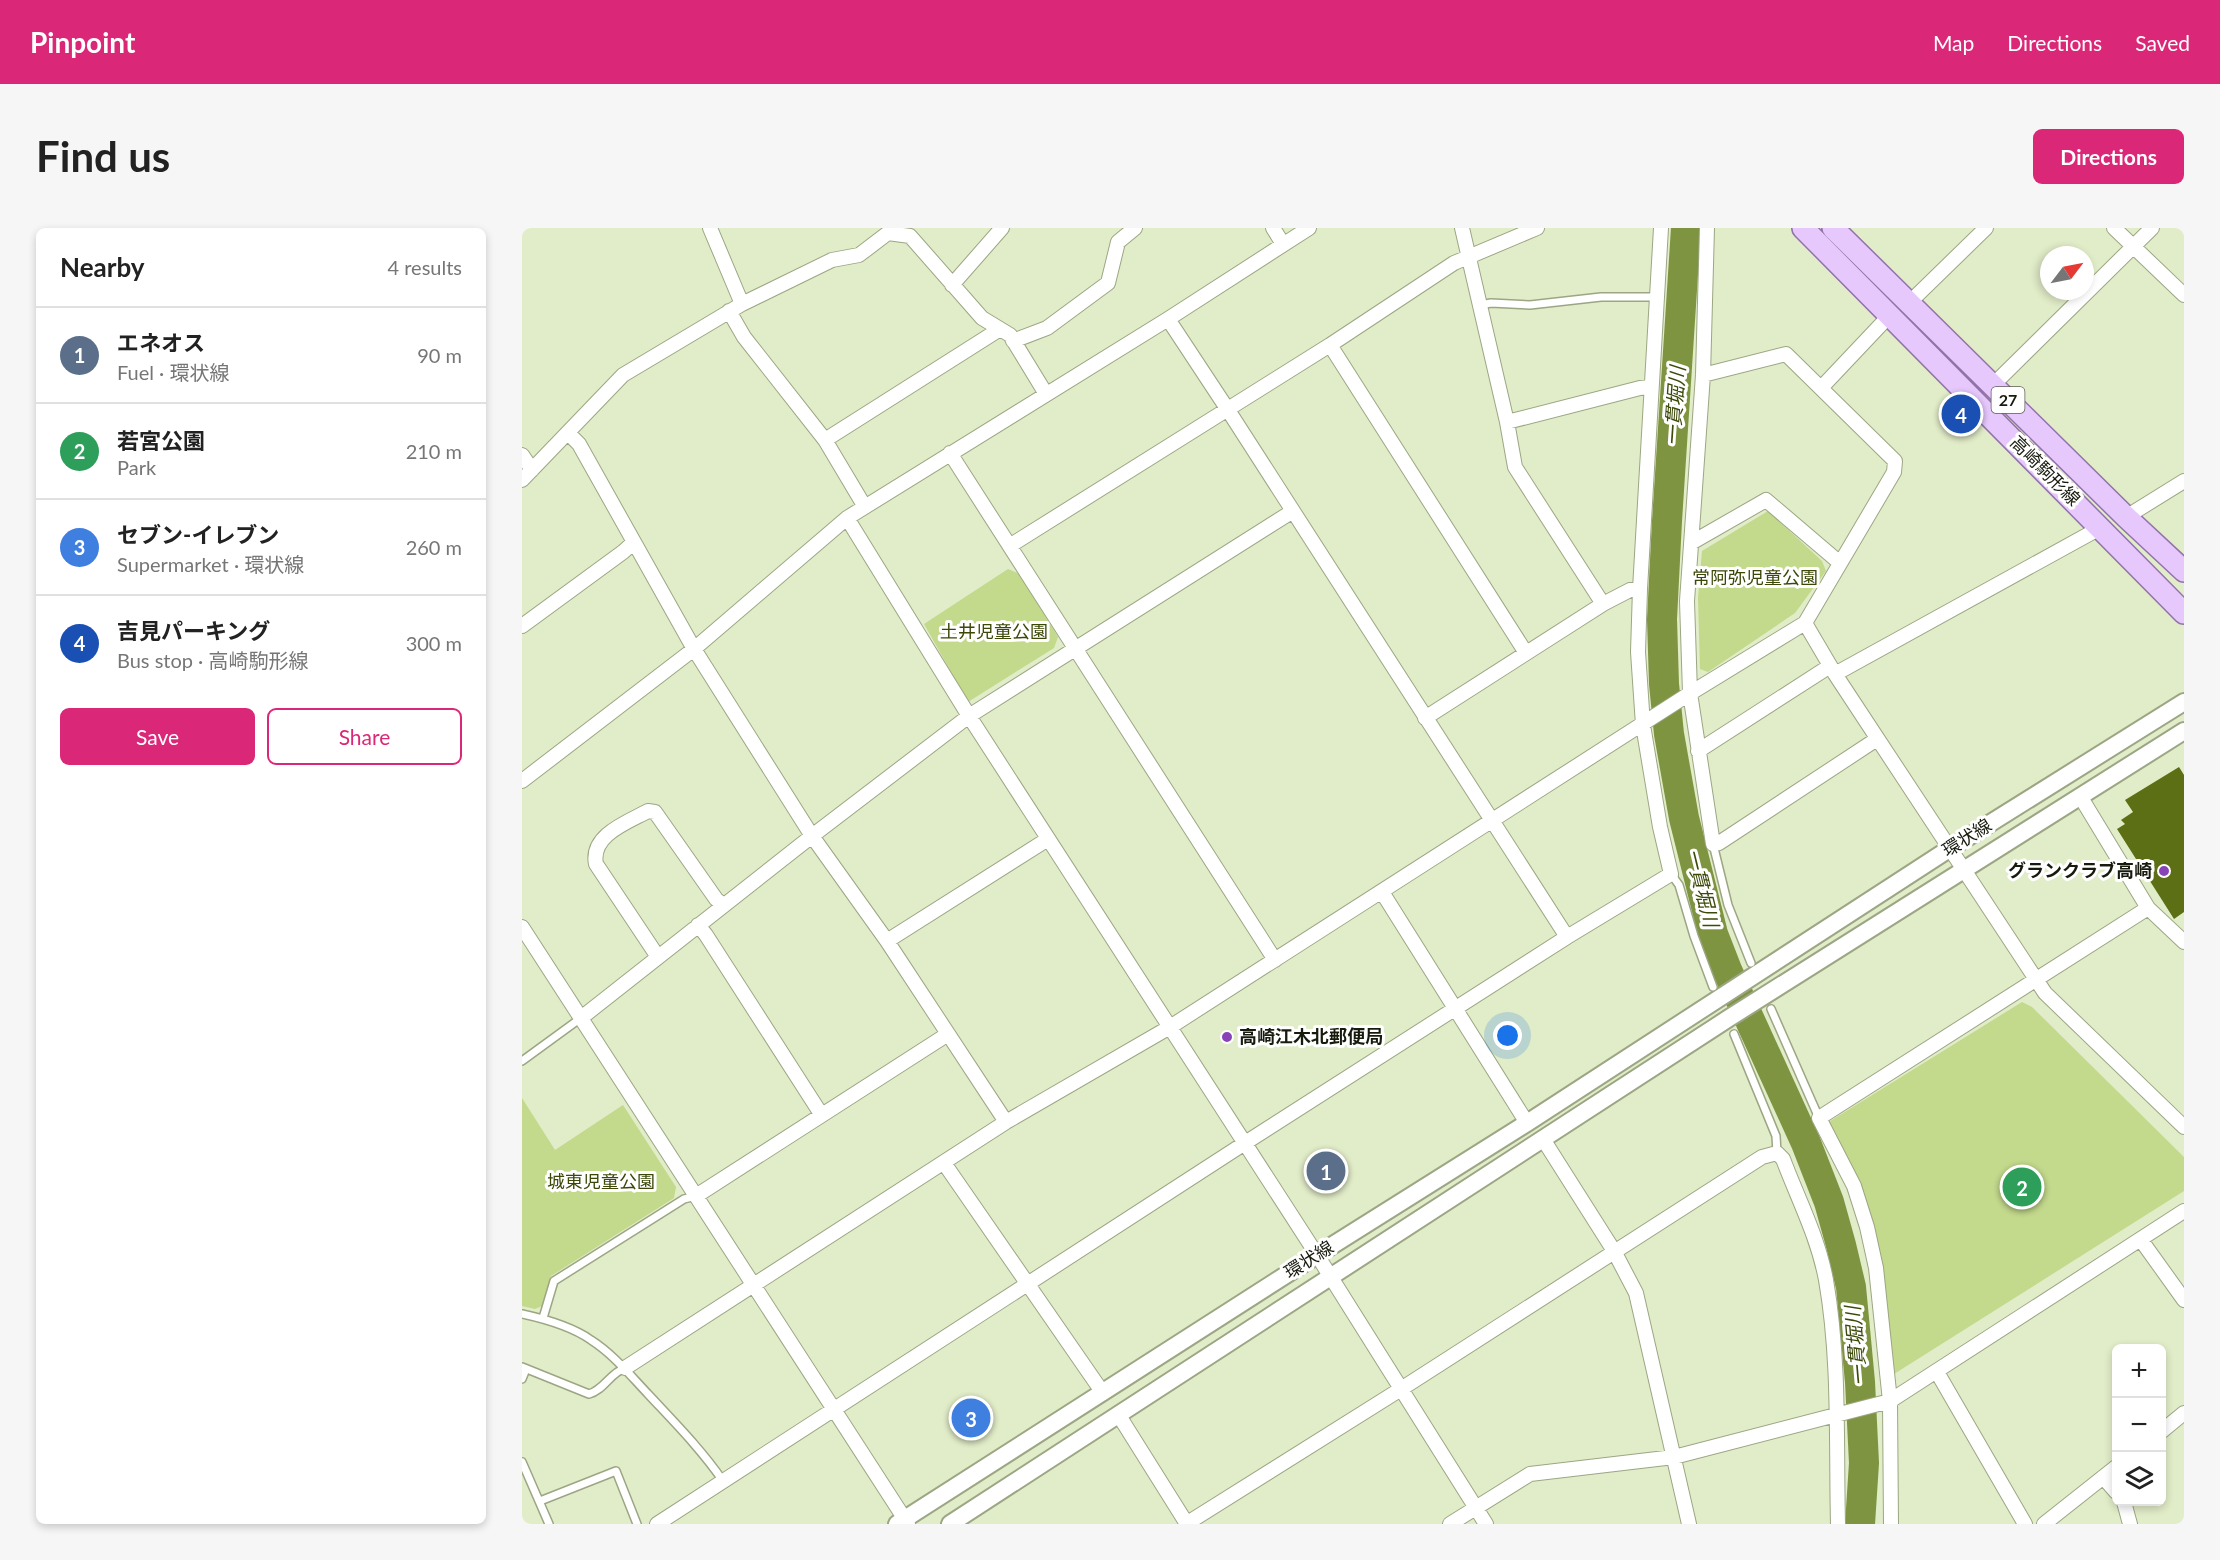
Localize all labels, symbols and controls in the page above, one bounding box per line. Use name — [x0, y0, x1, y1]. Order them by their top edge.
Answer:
text: Pinpoint — [30, 25, 135, 59]
text: Map — [1933, 30, 1974, 55]
text: Directions — [2007, 30, 2102, 55]
text: Saved — [2135, 30, 2190, 55]
button: Directions — [2033, 129, 2184, 184]
text: Find us — [36, 131, 170, 181]
north arrow — [2040, 246, 2094, 300]
text: Nearby — [60, 251, 145, 283]
text: 4 results — [387, 255, 462, 279]
text: エネオス — [117, 329, 205, 356]
text: 1 — [74, 343, 85, 367]
text: 90 m — [417, 343, 462, 367]
text: Fuel · 環状線 — [117, 360, 229, 384]
water label: 一貫堀川 — [1659, 363, 1689, 447]
road number: 27 — [1992, 387, 2024, 413]
pin: 4 — [1942, 392, 1980, 436]
text: 若宮公園 — [117, 427, 205, 454]
street label: 高崎駒形線 — [2006, 431, 2085, 510]
text: 2 — [74, 439, 85, 463]
text: 210 m — [406, 439, 462, 463]
text: Park — [117, 455, 156, 479]
text: セブン-イレブン — [117, 521, 279, 548]
text: 3 — [74, 535, 85, 559]
text: 260 m — [406, 535, 462, 559]
text: Supermarket · 環状線 — [117, 552, 304, 576]
park label: 常阿弥児童公園 — [1692, 566, 1818, 588]
text: 吉見パーキング — [117, 617, 270, 644]
park label: 土井児童公園 — [940, 620, 1048, 642]
text: 4 — [74, 631, 85, 655]
text: 300 m — [406, 631, 462, 655]
text: Bus stop · 高崎駒形線 — [117, 648, 308, 672]
button: Save — [60, 708, 255, 765]
button: Share — [267, 708, 462, 765]
street label: 環状線 — [1938, 814, 1995, 861]
water label: 一貫堀川 — [1682, 846, 1725, 931]
place label: グランクラブ高崎 — [2008, 859, 2152, 881]
marker: グランクラブ高崎 — [2157, 864, 2171, 878]
your location — [1493, 1021, 1522, 1050]
place label: 高崎江木北郵便局 — [1239, 1025, 1383, 1047]
marker: 高崎江木北郵便局 — [1220, 1030, 1234, 1044]
pin: 1 — [1306, 1148, 1346, 1194]
pin: 2 — [2002, 1164, 2042, 1210]
park label: 城東児童公園 — [547, 1170, 655, 1192]
street label: 環状線 — [1280, 1236, 1337, 1283]
water label: 一貫堀川 — [1839, 1303, 1870, 1387]
map controls — [2112, 1344, 2166, 1506]
button: + — [2112, 1344, 2166, 1398]
pin: 3 — [952, 1396, 990, 1440]
button: − — [2112, 1398, 2166, 1452]
button: layers — [2112, 1452, 2166, 1506]

